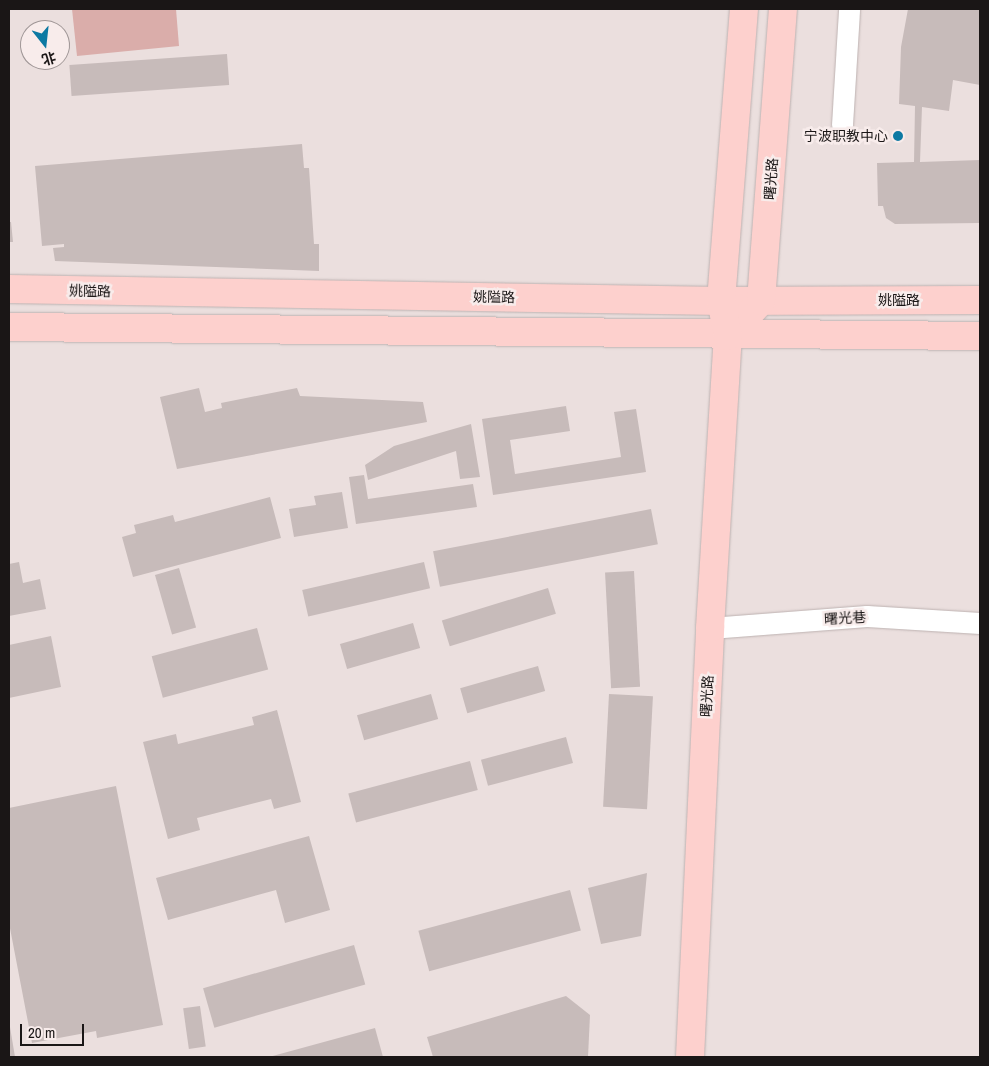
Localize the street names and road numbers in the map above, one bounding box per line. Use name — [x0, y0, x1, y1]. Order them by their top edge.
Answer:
street label: 曙光路 — [761, 157, 781, 201]
street label: 姚隘路 — [69, 282, 111, 300]
street label: 姚隘路 — [473, 288, 515, 306]
street label: 姚隘路 — [878, 292, 920, 308]
street label: 曙光巷 — [824, 609, 866, 627]
street label: 曙光路 — [698, 675, 716, 717]

